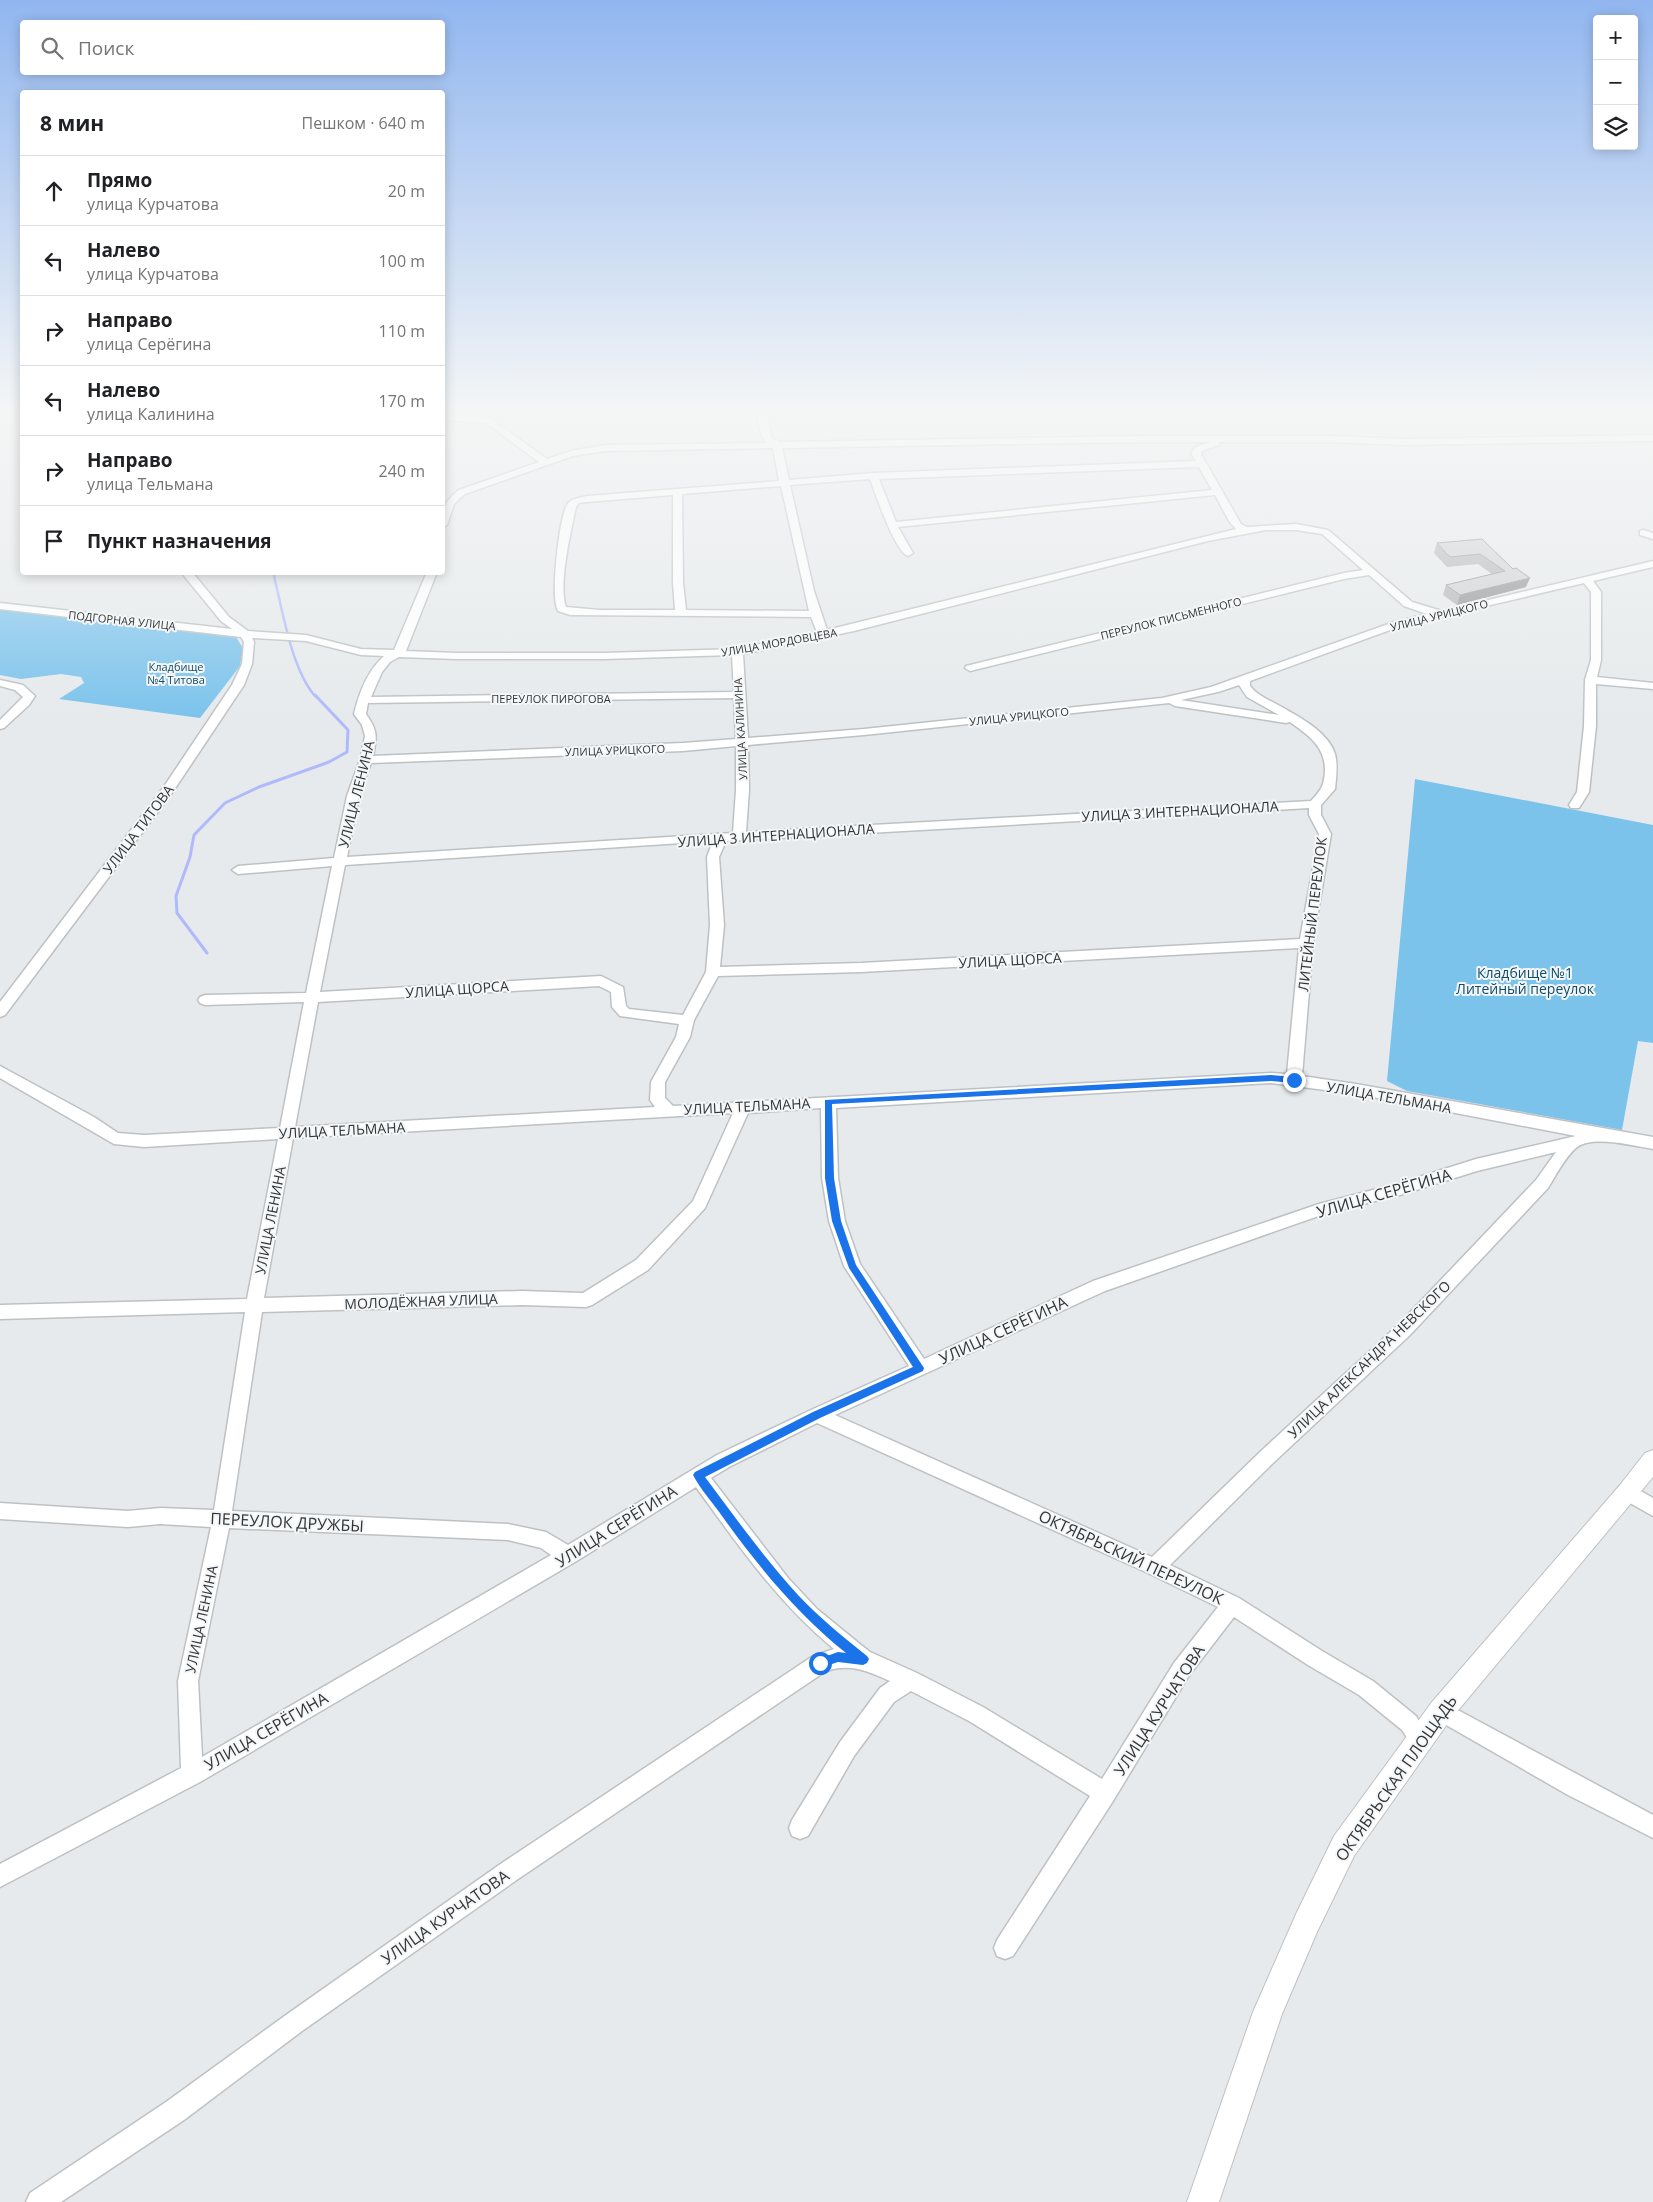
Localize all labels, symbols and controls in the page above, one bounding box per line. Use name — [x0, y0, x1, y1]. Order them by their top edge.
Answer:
map controls — [1593, 15, 1638, 150]
button: + — [1593, 15, 1638, 60]
search box — [20, 20, 445, 75]
icon: search — [38, 34, 66, 62]
text: Поиск — [78, 35, 134, 61]
button: − — [1593, 60, 1638, 105]
button: layers — [1593, 105, 1638, 150]
text: 8 мин — [40, 109, 104, 137]
text: Пешком · 640 m — [302, 112, 425, 134]
text: Прямо — [87, 167, 152, 193]
icon: ahead — [40, 177, 68, 205]
text: 20 m — [388, 180, 425, 202]
text: улица Курчатова — [87, 193, 219, 215]
text: Налево — [87, 237, 160, 263]
icon: left — [40, 247, 68, 275]
text: 100 m — [379, 250, 425, 272]
text: улица Курчатова — [87, 263, 219, 285]
text: Направо — [87, 307, 173, 333]
icon: right — [40, 317, 68, 345]
text: 110 m — [379, 320, 425, 342]
text: улица Серёгина — [87, 333, 211, 355]
text: Налево — [87, 377, 160, 403]
icon: left — [40, 387, 68, 415]
text: 170 m — [379, 390, 425, 412]
text: улица Калинина — [87, 403, 215, 425]
text: Направо — [87, 447, 173, 473]
icon: right — [40, 457, 68, 485]
text: 240 m — [379, 460, 425, 482]
text: улица Тельмана — [87, 473, 213, 495]
icon: arrive — [40, 527, 68, 555]
text: Пункт назначения — [87, 528, 272, 554]
street label: ПЕРЕУЛОК ПИСЬМЕННОГО — [1099, 593, 1243, 643]
street label: УЛИЦА УРИЦКОГО — [1389, 596, 1489, 634]
street label: ПОДГОРНАЯ УЛИЦА — [68, 607, 176, 633]
street label: УЛИЦА МОРДОВЦЕВА — [720, 624, 838, 660]
park label: Кладбище №4 Титова — [147, 659, 205, 687]
street label: УЛИЦА КАЛИНИНА — [730, 678, 750, 780]
street label: ПЕРЕУЛОК ПИРОГОВА — [491, 691, 611, 706]
street label: УЛИЦА УРИЦКОГО — [968, 703, 1070, 729]
street label: УЛИЦА ЛЕНИНА — [334, 738, 379, 850]
street label: УЛИЦА УРИЦКОГО — [565, 741, 665, 759]
street label: УЛИЦА ТИТОВА — [98, 781, 178, 877]
street label: УЛИЦА 3 ИНТЕРНАЦИОНАЛА — [1081, 796, 1279, 826]
street label: УЛИЦА 3 ИНТЕРНАЦИОНАЛА — [677, 819, 875, 851]
street label: ЛИТЕЙНЫЙ ПЕРЕУЛОК — [1293, 835, 1331, 992]
street label: УЛИЦА ЩОРСА — [958, 948, 1062, 972]
park label: Кладбище №1 Литейный переулок — [1456, 963, 1595, 998]
street label: УЛИЦА ЩОРСА — [405, 976, 509, 1002]
route end — [1283, 1069, 1306, 1092]
street label: УЛИЦА ТЕЛЬМАНА — [1325, 1077, 1453, 1117]
street label: УЛИЦА ТЕЛЬМАНА — [683, 1093, 811, 1119]
street label: УЛИЦА ТЕЛЬМАНА — [278, 1117, 406, 1143]
street label: УЛИЦА СЕРЁГИНА — [1314, 1163, 1455, 1223]
street label: УЛИЦА ЛЕНИНА — [250, 1164, 290, 1276]
street label: УЛИЦА АЛЕКСАНДРА НЕВСКОГО — [1284, 1276, 1454, 1442]
street label: МОЛОДЁЖНАЯ УЛИЦА — [344, 1289, 498, 1313]
street label: УЛИЦА СЕРЁГИНА — [935, 1290, 1072, 1369]
street label: УЛИЦА СЕРЁГИНА — [551, 1479, 682, 1572]
street label: ОКТЯБРЬСКИЙ ПЕРЕУЛОК — [1035, 1504, 1227, 1610]
street label: ПЕРЕУЛОК ДРУЖБЫ — [210, 1507, 364, 1537]
street label: УЛИЦА ЛЕНИНА — [180, 1563, 222, 1675]
street label: УЛИЦА КУРЧАТОВА — [1109, 1640, 1210, 1780]
route start — [809, 1652, 832, 1675]
street label: УЛИЦА СЕРЁГИНА — [200, 1686, 333, 1775]
street label: ОКТЯБРЬСКАЯ ПЛОЩАДЬ — [1330, 1691, 1462, 1865]
street label: УЛИЦА КУРЧАТОВА — [377, 1864, 514, 1969]

